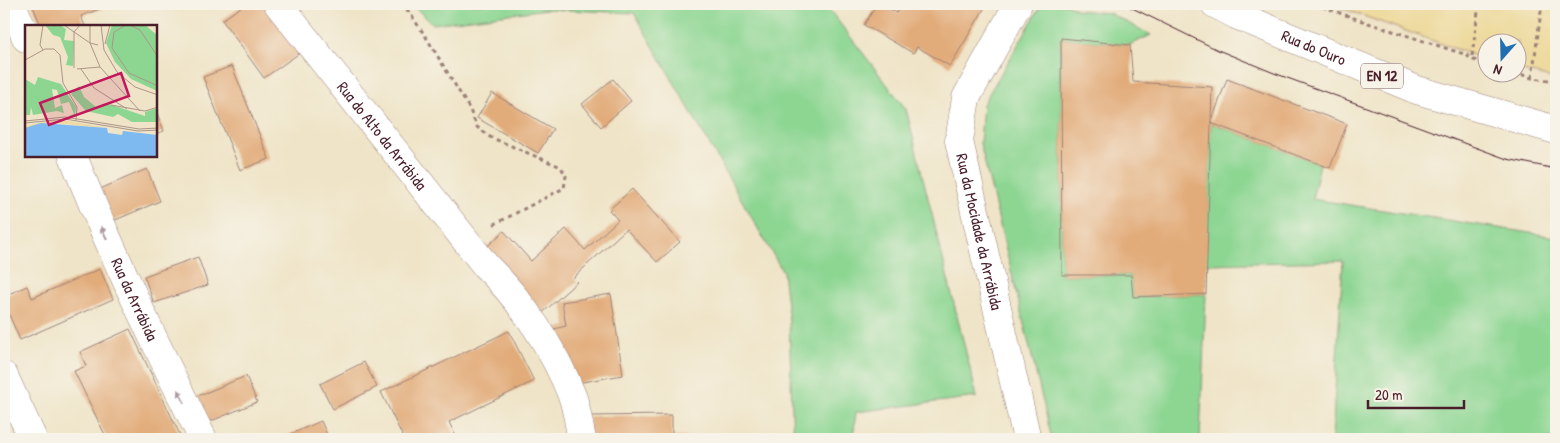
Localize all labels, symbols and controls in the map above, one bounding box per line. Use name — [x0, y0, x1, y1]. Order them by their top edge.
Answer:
street label: Rua do Ouro — [1278, 24, 1350, 71]
inset map — [25, 25, 158, 158]
north arrow — [1478, 32, 1528, 82]
text: N — [1490, 60, 1504, 81]
road number: EN 12 — [1361, 64, 1403, 88]
street label: Rua do Alto da Arrábida — [332, 77, 432, 195]
street label: Rua da Mocidade da Arrábida — [951, 151, 1008, 312]
one-way arrow — [100, 226, 108, 240]
street label: Rua da Arrábida — [106, 254, 164, 344]
scale bar — [1368, 378, 1464, 410]
text: 20 m — [1375, 384, 1402, 405]
one-way arrow — [177, 389, 185, 403]

